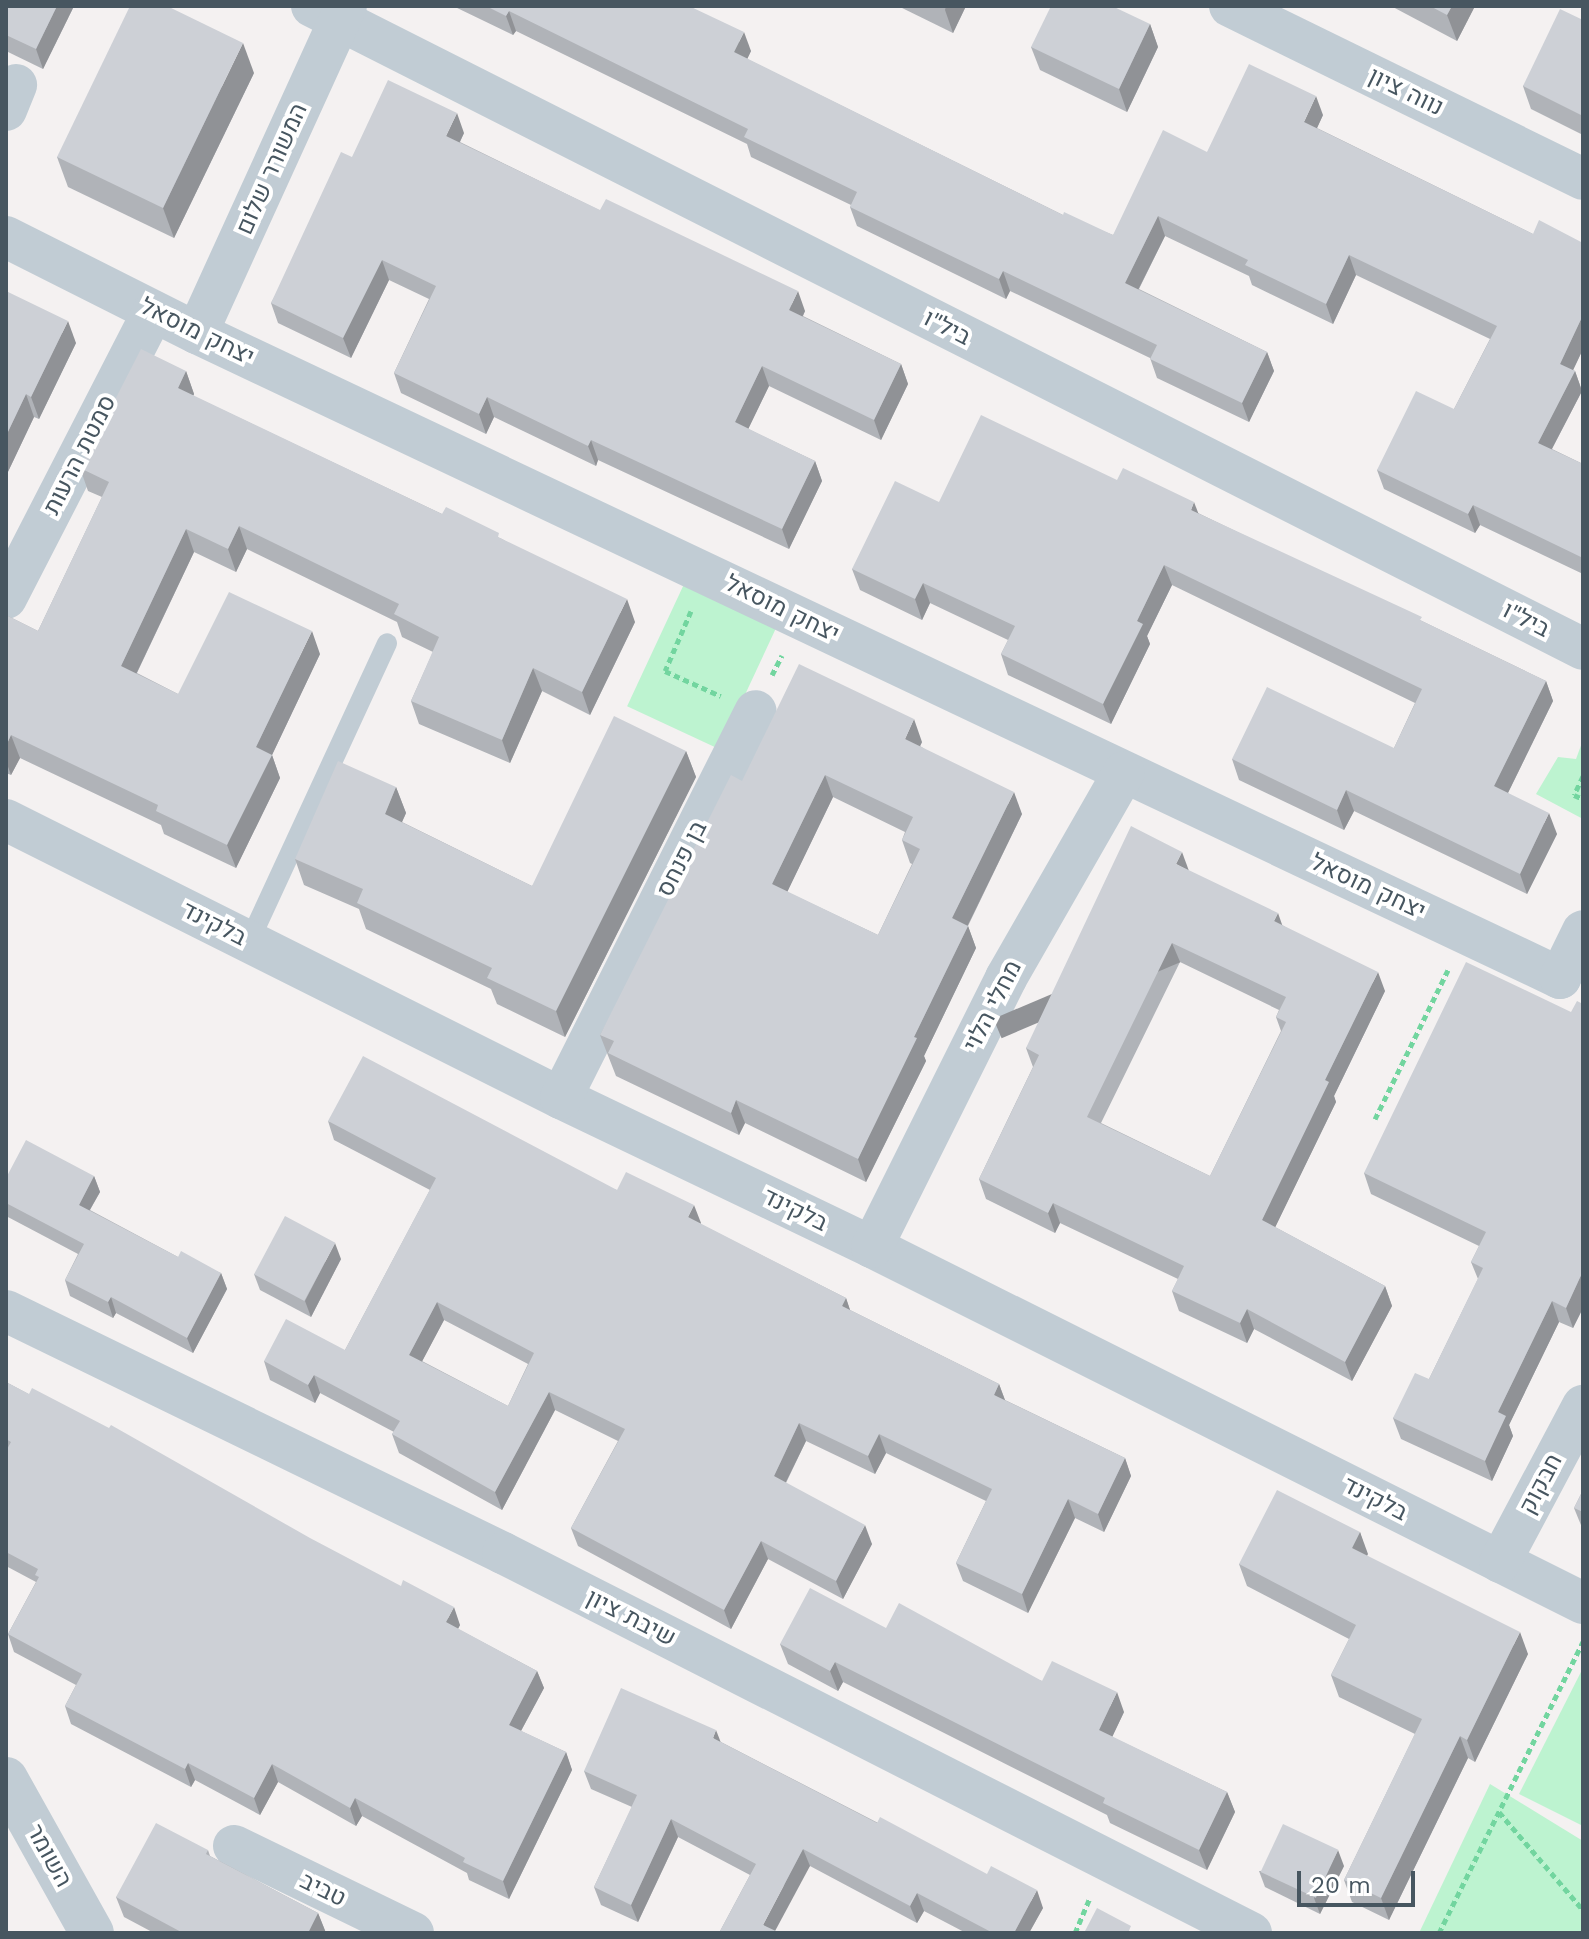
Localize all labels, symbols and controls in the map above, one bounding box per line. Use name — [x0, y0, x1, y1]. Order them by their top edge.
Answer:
street label: נווה ציון — [1364, 62, 1448, 122]
street label: המשורר שלום — [230, 99, 314, 239]
street label: יצחק מוסאל — [135, 292, 259, 372]
street label: ביל"ו — [919, 304, 975, 352]
street label: סמטת הרעות — [38, 390, 122, 520]
street label: יצחק מוסאל — [720, 569, 844, 649]
street label: ביל"ו — [1498, 596, 1554, 644]
street label: בן פנחס — [651, 816, 713, 902]
street label: יצחק מוסאל — [1306, 848, 1430, 926]
street label: בלקינד — [177, 896, 251, 952]
street label: מחלי הלוי — [958, 956, 1028, 1056]
street label: בלקינד — [758, 1182, 832, 1238]
street label: חבקוק — [1513, 1449, 1569, 1519]
street label: בלקינד — [1338, 1471, 1412, 1527]
street label: שיבת ציון — [581, 1583, 681, 1653]
street label: השומר — [20, 1820, 78, 1892]
scale bar — [1301, 1855, 1419, 1905]
street label: טביב — [295, 1867, 351, 1913]
text: 20 m — [1311, 1871, 1371, 1899]

